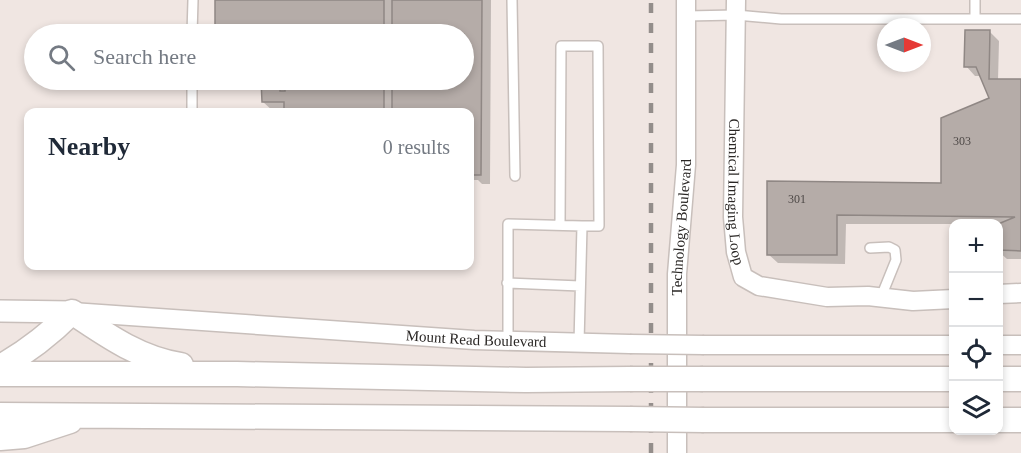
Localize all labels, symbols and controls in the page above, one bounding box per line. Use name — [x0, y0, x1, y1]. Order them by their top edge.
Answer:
north arrow — [877, 18, 931, 72]
search box — [24, 24, 474, 90]
icon: search — [45, 41, 78, 74]
text: Search here — [93, 44, 196, 69]
street label: Chemical Imaging Loop — [725, 119, 747, 267]
text: Nearby — [48, 132, 130, 161]
house number: 303 — [953, 134, 971, 148]
text: 0 results — [383, 136, 450, 158]
street label: Technology Boulevard — [669, 158, 694, 295]
house number: 301 — [788, 192, 806, 206]
map controls — [949, 219, 1003, 435]
button: + — [949, 219, 1003, 273]
button: − — [949, 273, 1003, 327]
street label: Mount Read Boulevard — [405, 327, 547, 350]
button: locate — [949, 327, 1003, 381]
button: layers — [949, 381, 1003, 435]

